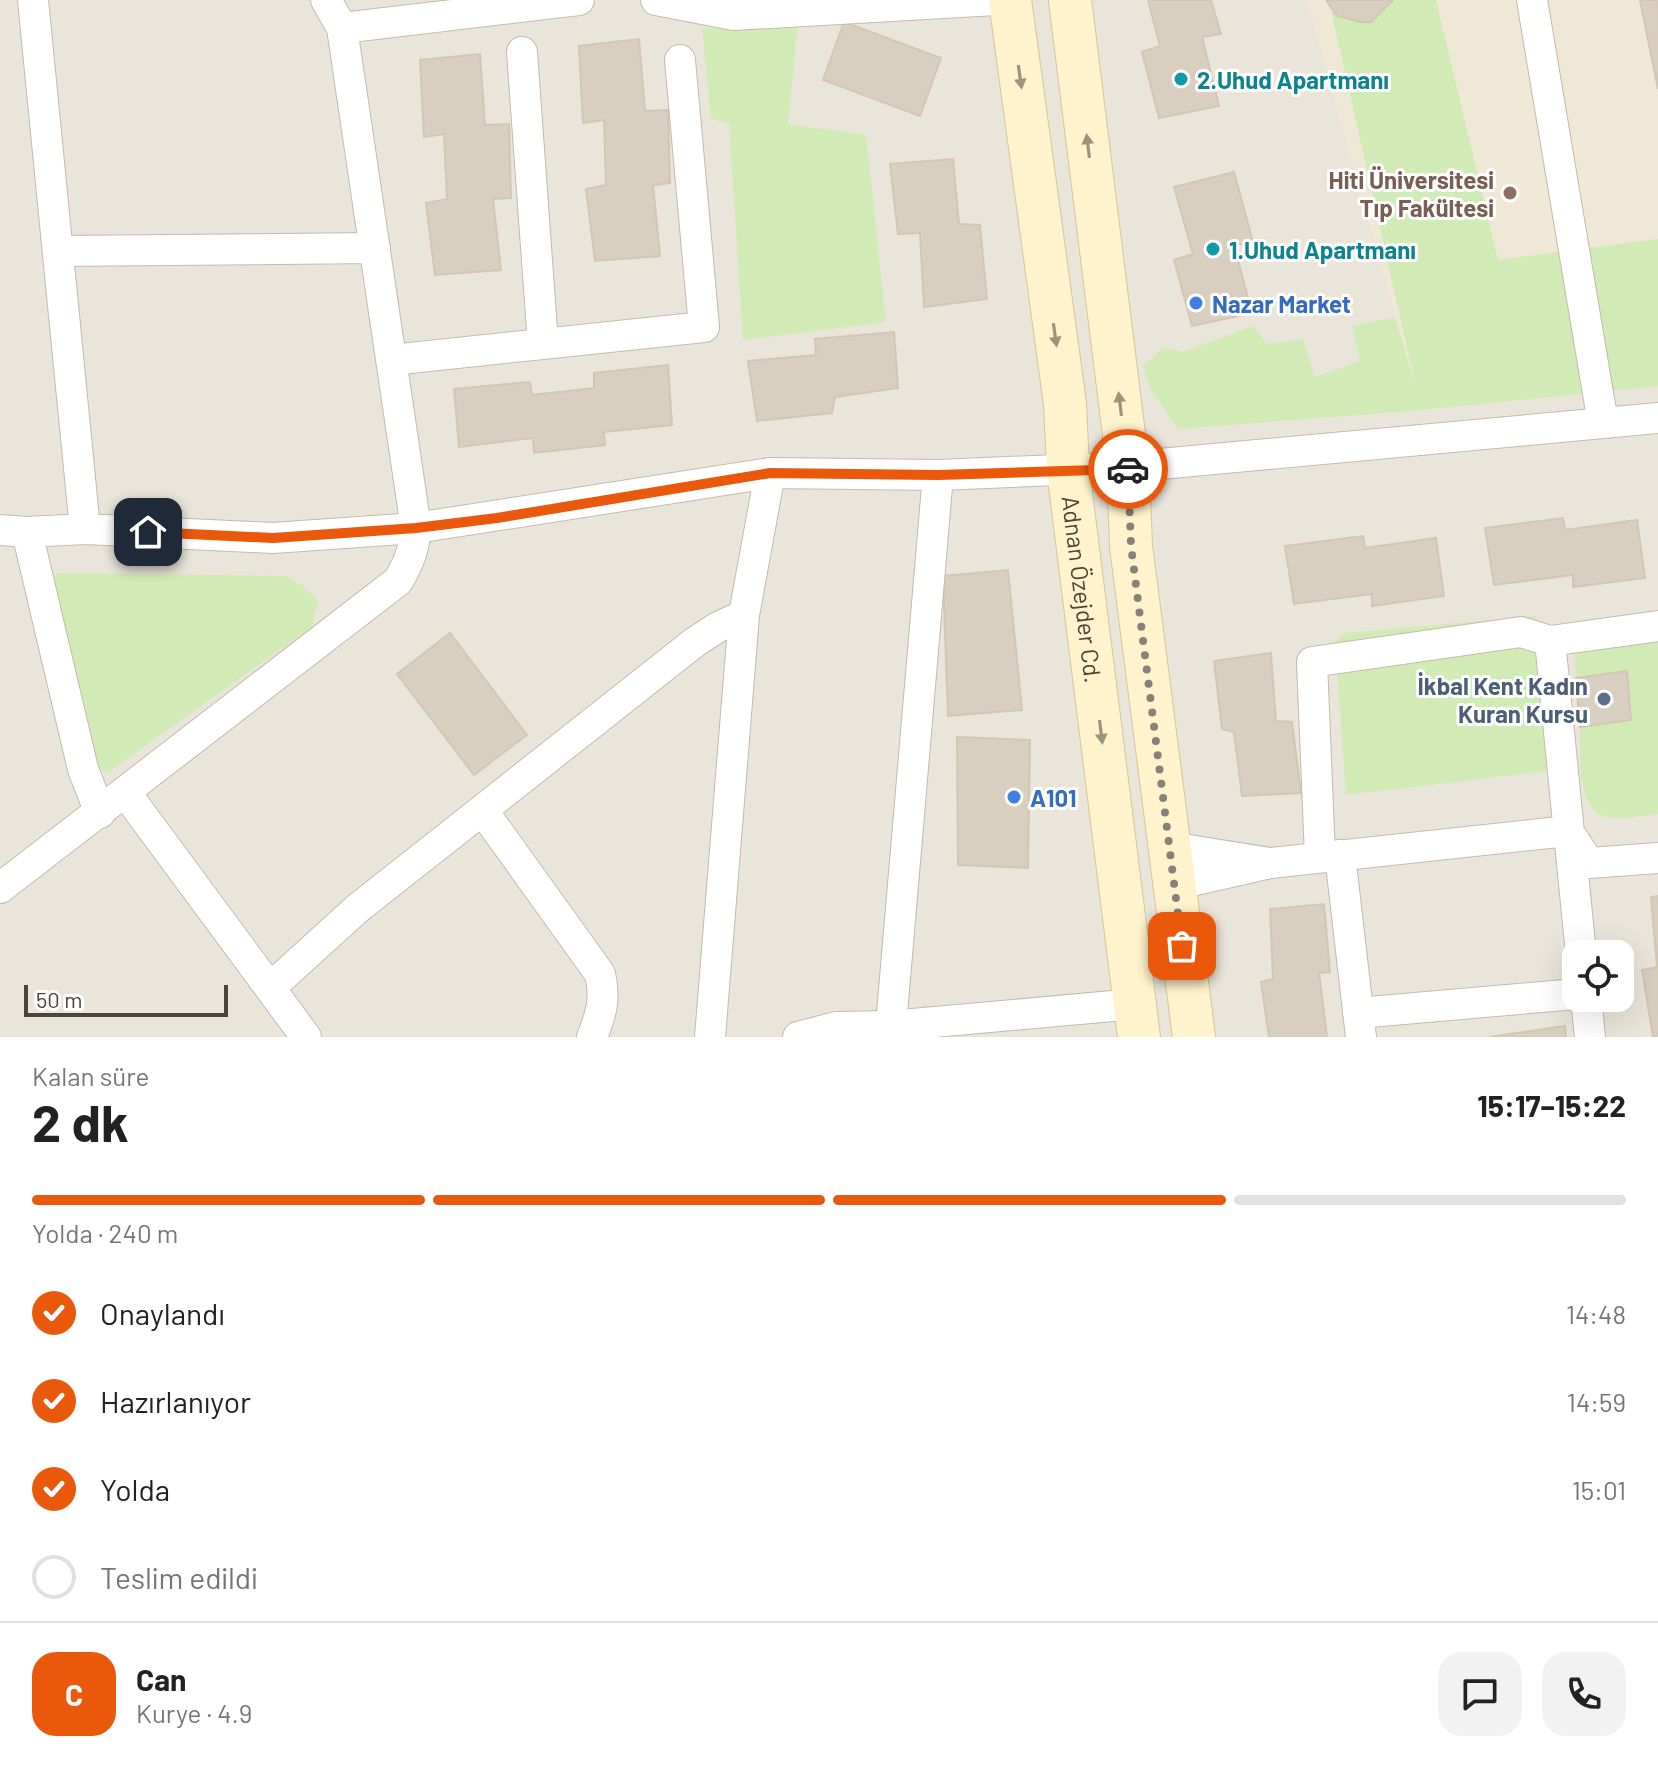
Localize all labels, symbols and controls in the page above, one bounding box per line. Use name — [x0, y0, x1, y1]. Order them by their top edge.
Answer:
one-way arrow — [1014, 65, 1027, 90]
place label: 2.Uhud Apartmanı — [1197, 65, 1389, 94]
marker: 2.Uhud Apartmanı — [1172, 70, 1190, 88]
one-way arrow — [1081, 133, 1094, 158]
place label: Hiti Üniversitesi Tıp Fakültesi — [1329, 165, 1494, 222]
marker: Hiti Üniversitesi Tıp Fakültesi — [1501, 184, 1519, 202]
place label: 1.Uhud Apartmanı — [1229, 235, 1416, 264]
marker: 1.Uhud Apartmanı — [1204, 240, 1222, 258]
place label: Nazar Market — [1212, 289, 1351, 318]
marker: Nazar Market — [1187, 294, 1205, 312]
one-way arrow — [1049, 323, 1062, 348]
one-way arrow — [1114, 391, 1127, 416]
courier — [1088, 429, 1168, 509]
icon: car — [1106, 447, 1150, 491]
street label: Adnan Özejder Cd. — [1057, 494, 1109, 685]
pin — [114, 498, 182, 566]
icon: home — [126, 510, 170, 554]
place label: İkbal Kent Kadın Kuran Kursu — [1418, 671, 1588, 728]
marker: İkbal Kent Kadın Kuran Kursu — [1595, 690, 1613, 708]
one-way arrow — [1094, 720, 1107, 745]
place label: A101 — [1030, 783, 1077, 812]
marker: A101 — [1005, 788, 1023, 806]
pin — [1148, 912, 1216, 980]
icon: bag — [1160, 924, 1204, 968]
map controls — [1562, 940, 1634, 1012]
button: locate — [1562, 940, 1634, 1012]
scale bar — [24, 981, 228, 1017]
text: 50 m — [36, 986, 82, 1012]
text: Kalan süre — [32, 1060, 149, 1091]
text: 15:17–15:22 — [1477, 1087, 1626, 1123]
text: 2 dk — [32, 1090, 129, 1152]
text: Yolda · 240 m — [32, 1217, 178, 1248]
icon: check — [32, 1291, 76, 1335]
text: Onaylandı — [100, 1295, 225, 1331]
text: 14:48 — [1566, 1298, 1626, 1329]
icon: check — [32, 1379, 76, 1423]
text: Hazırlanıyor — [100, 1383, 251, 1419]
text: 14:59 — [1567, 1386, 1626, 1417]
icon: check — [32, 1467, 76, 1511]
text: Yolda — [100, 1471, 170, 1507]
text: 15:01 — [1572, 1474, 1626, 1505]
text: Teslim edildi — [100, 1559, 258, 1595]
button: chat — [1438, 1652, 1522, 1736]
button: phone — [1542, 1652, 1626, 1736]
text: Can — [136, 1661, 186, 1697]
text: C — [65, 1676, 83, 1712]
text: Kurye · 4.9 — [136, 1697, 252, 1728]

